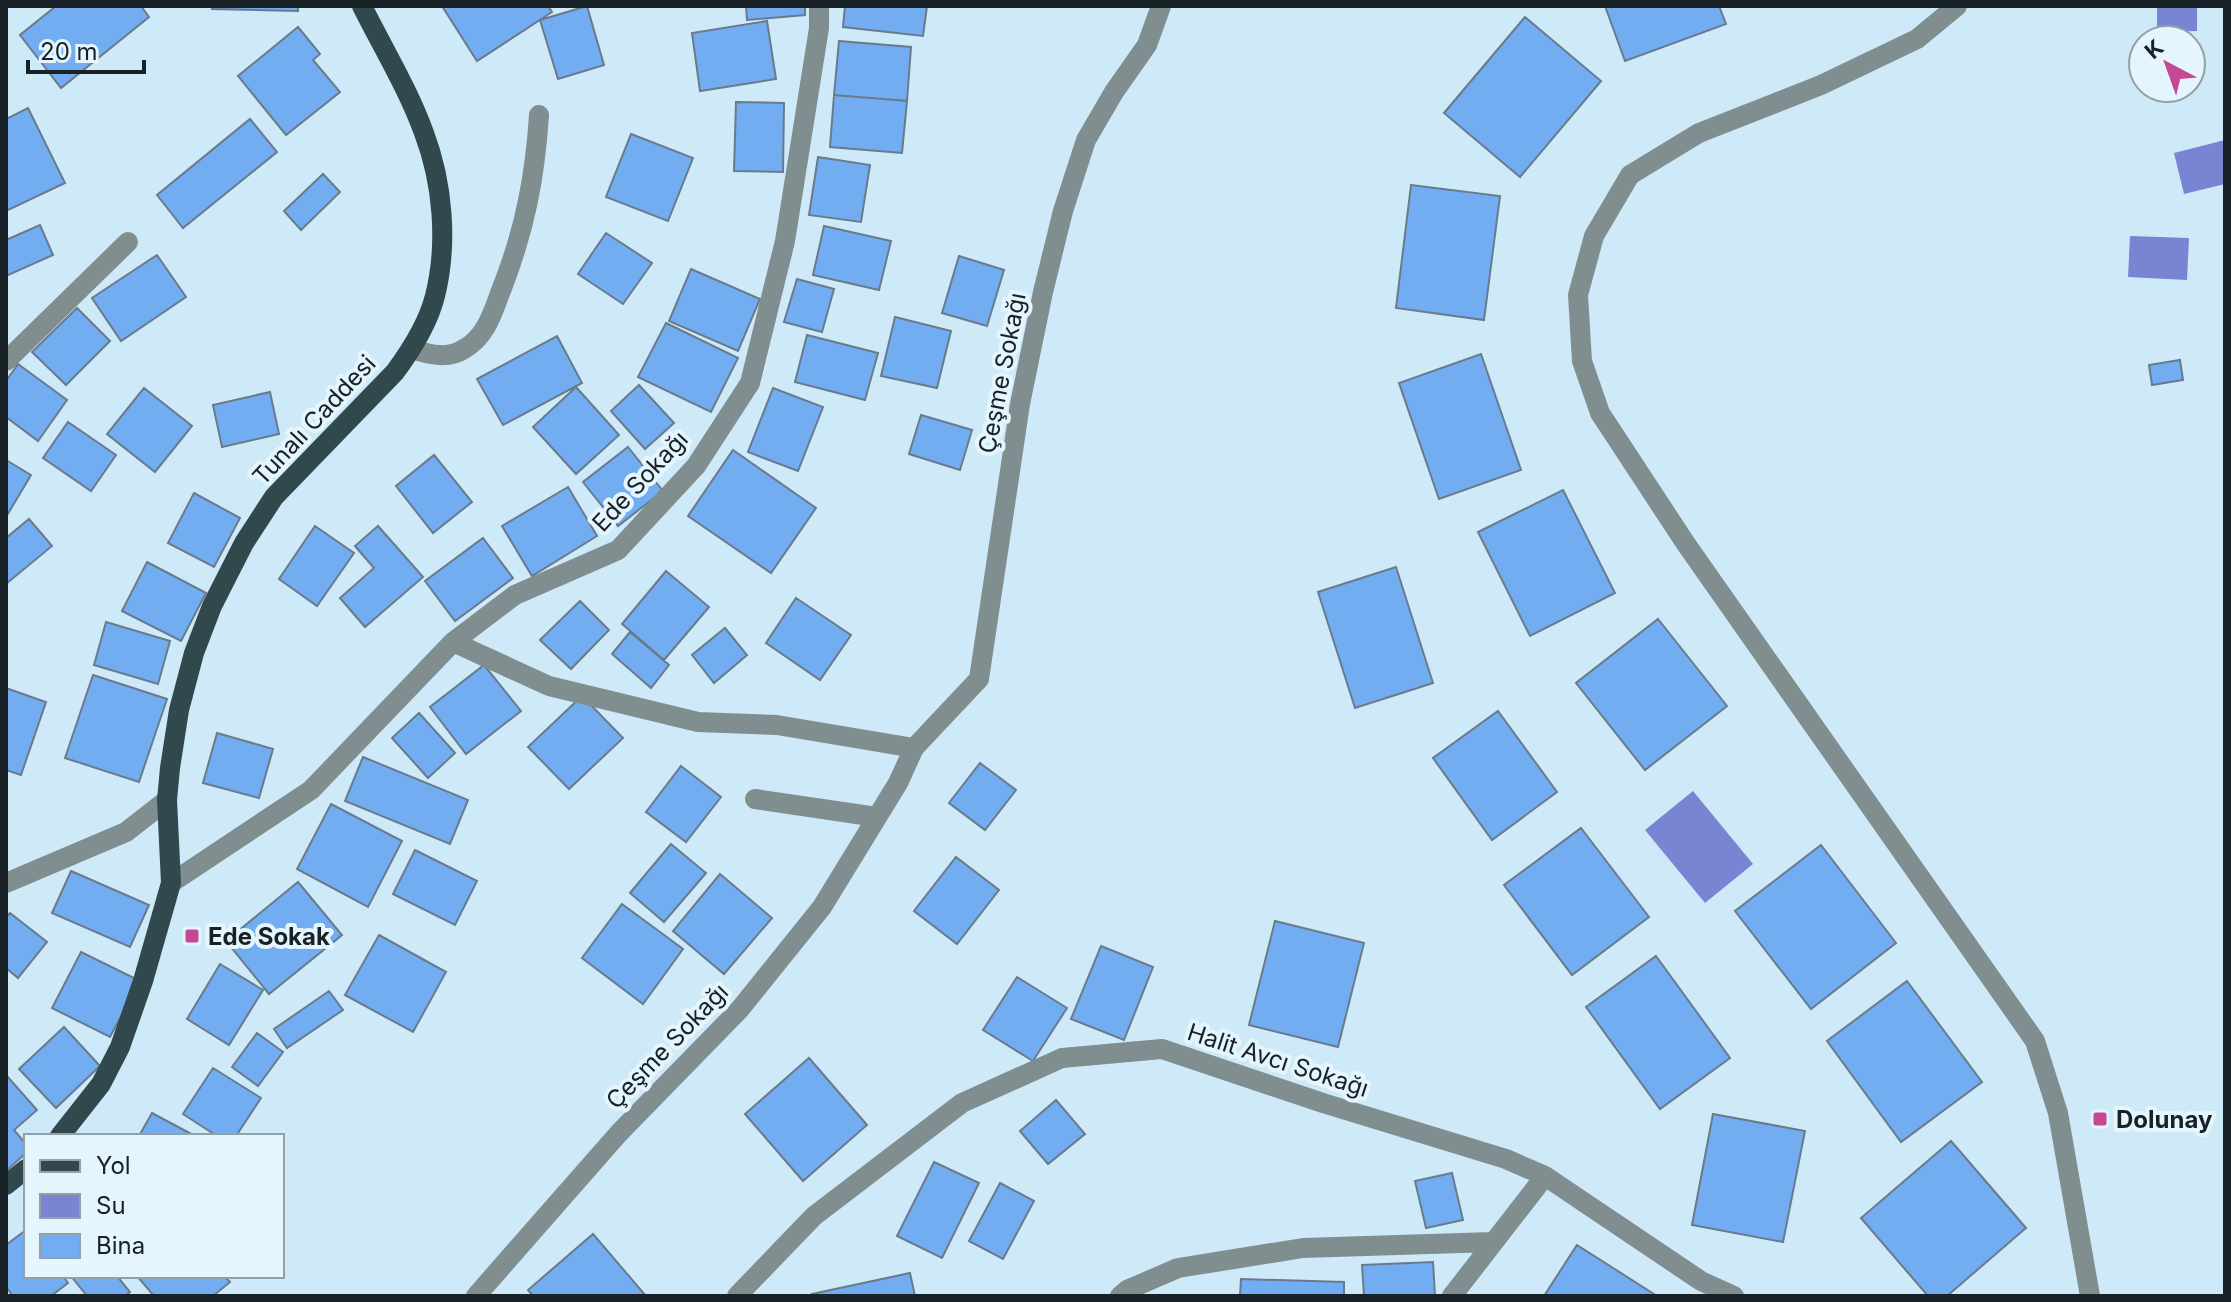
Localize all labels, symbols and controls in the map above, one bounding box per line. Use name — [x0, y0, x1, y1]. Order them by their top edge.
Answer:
scale bar — [28, 24, 144, 74]
north arrow — [2127, 24, 2207, 104]
text: K — [2139, 34, 2169, 64]
text: 20 m — [40, 37, 98, 66]
street label: Çeşme Sokağı — [972, 290, 1032, 456]
street label: Tunalı Caddesi — [247, 349, 381, 491]
street label: Ede Sokağı — [586, 425, 694, 537]
place label: Ede Sokak — [208, 922, 330, 951]
marker: Ede Sokak — [183, 927, 201, 945]
street label: Çeşme Sokağı — [600, 977, 734, 1115]
street label: Halit Avcı Sokağı — [1184, 1017, 1372, 1103]
place label: Dolunay — [2116, 1105, 2213, 1134]
marker: Dolunay — [2091, 1110, 2109, 1128]
legend — [24, 1134, 284, 1278]
text: Yol — [96, 1151, 131, 1180]
text: Su — [96, 1191, 126, 1220]
text: Bina — [96, 1231, 145, 1260]

